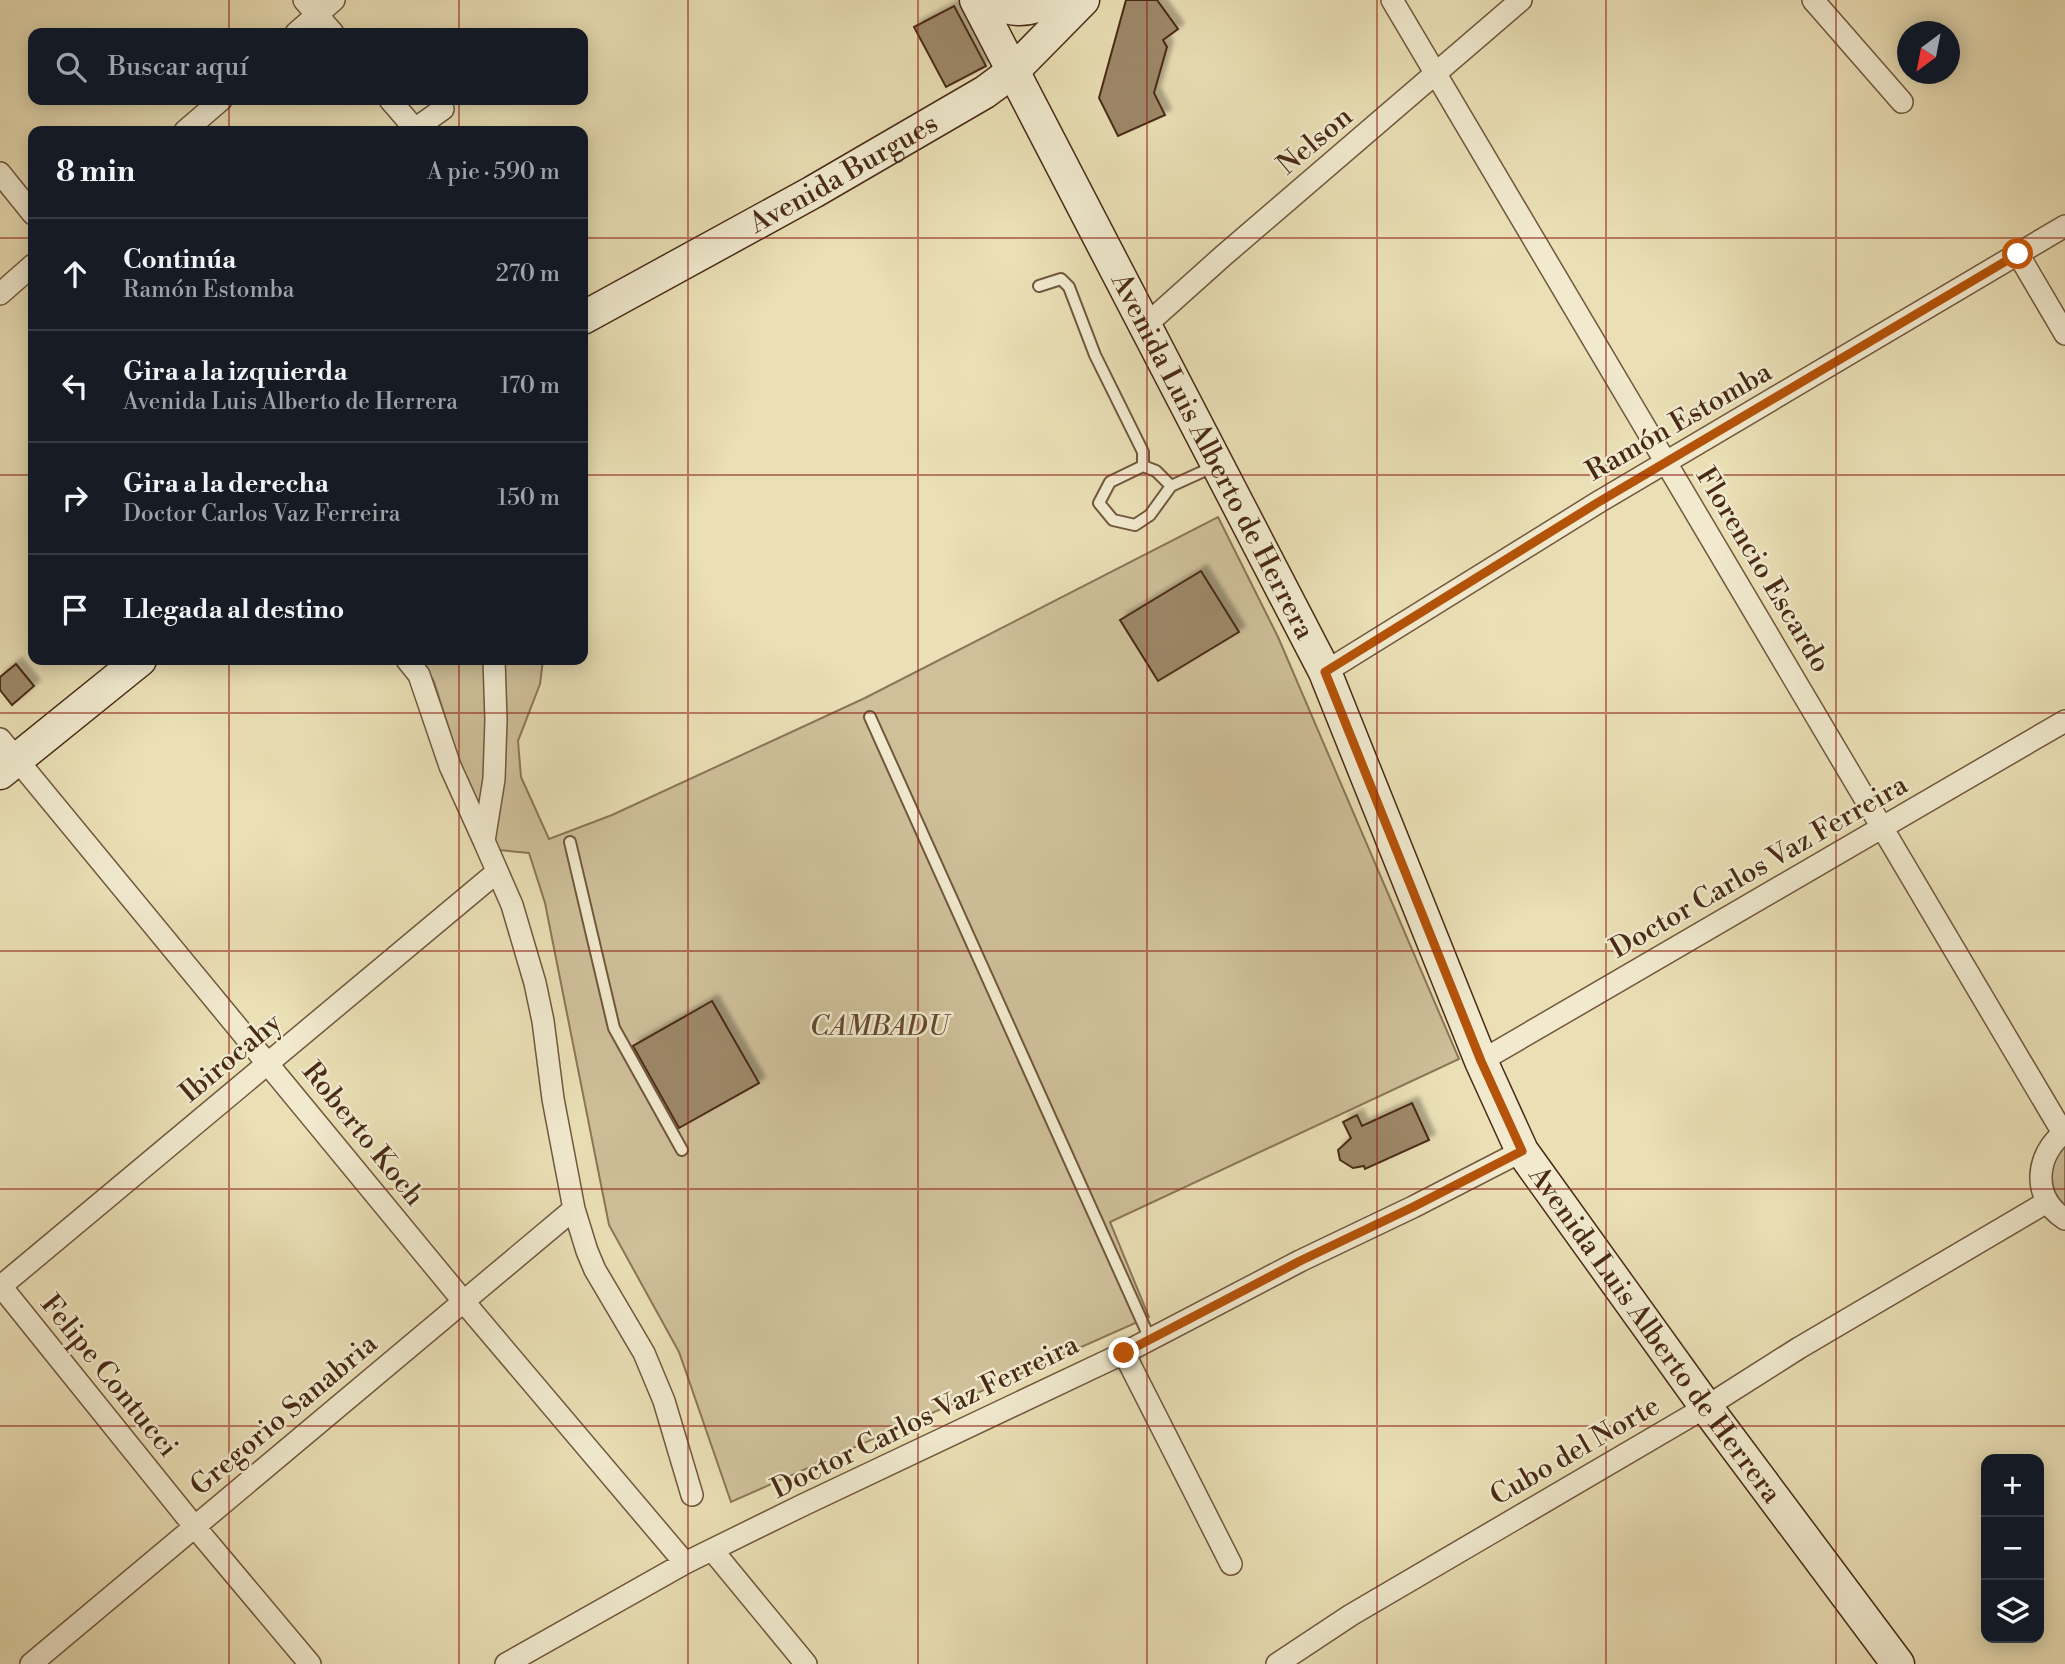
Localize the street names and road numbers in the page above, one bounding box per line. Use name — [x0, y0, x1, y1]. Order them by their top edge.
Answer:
street label: Nelson — [1270, 99, 1360, 183]
street label: Avenida Burgues — [742, 106, 944, 242]
street label: Avenida Luis Alberto de Herrera — [1103, 266, 1323, 646]
street label: Ramón Estomba — [1580, 354, 1779, 489]
street label: Florencio Escardo — [1688, 461, 1838, 679]
street label: Doctor Carlos Vaz Ferreira — [1604, 767, 1915, 967]
street label: Ibirocahy — [173, 1005, 289, 1111]
street label: Roberto Koch — [294, 1055, 432, 1213]
street label: Avenida Luis Alberto de Herrera — [1520, 1158, 1790, 1511]
street label: Felipe Contucci — [33, 1288, 185, 1464]
street label: Gregorio Sanabria — [183, 1326, 385, 1503]
street label: Doctor Carlos Vaz Ferreira — [766, 1327, 1085, 1507]
street label: Cubo del Norte — [1484, 1388, 1666, 1514]

